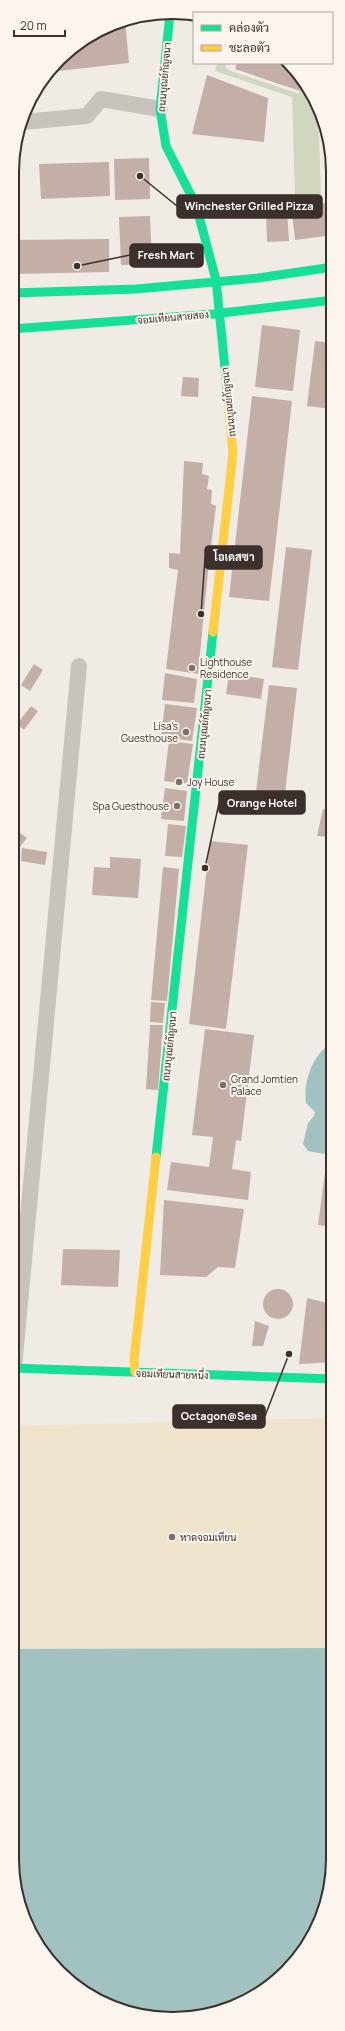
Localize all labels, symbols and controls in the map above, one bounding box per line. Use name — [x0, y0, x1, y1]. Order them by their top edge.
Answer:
scale bar — [14, 12, 65, 38]
legend — [193, 12, 333, 64]
text: 20 m — [20, 17, 47, 34]
text: คล่องตัว — [229, 19, 269, 36]
text: ชะลอตัว — [229, 39, 270, 56]
street label: ถนนบุณย์กัญจนา — [154, 41, 175, 113]
callout: Winchester Grilled Pizza — [177, 195, 322, 218]
text: Winchester Grilled Pizza — [184, 198, 314, 213]
callout: Fresh Mart — [130, 244, 203, 267]
text: Fresh Mart — [138, 247, 195, 262]
street label: จอมเทียนสายสอง — [137, 307, 209, 327]
street label: ถนนบุณย์กัญจนา — [217, 366, 240, 437]
callout: โอเดสซา — [205, 546, 262, 569]
text: โอเดสซา — [213, 549, 255, 564]
place label: Lighthouse Residence — [200, 655, 252, 681]
marker: Lighthouse Residence — [187, 663, 197, 673]
street label: ถนนบุณย์กัญจนา — [193, 688, 216, 760]
place label: Lisa's Guesthouse — [121, 719, 178, 745]
marker: Lisa's Guesthouse — [181, 727, 191, 737]
place label: Joy House — [187, 775, 235, 789]
marker: Joy House — [174, 777, 184, 787]
callout: Orange Hotel — [219, 791, 305, 814]
text: Orange Hotel — [227, 795, 297, 810]
place label: Spa Guesthouse — [92, 799, 169, 813]
marker: Spa Guesthouse — [172, 801, 182, 811]
street label: ถนนบุณย์กัญจนา — [158, 1010, 181, 1082]
place label: Grand Jomtien Palace — [231, 1072, 298, 1098]
marker: Grand Jomtien Palace — [218, 1080, 228, 1090]
street label: จอมเทียนสายหนึ่ง — [135, 1365, 209, 1382]
callout: Octagon@Sea — [173, 1405, 265, 1428]
text: Octagon@Sea — [181, 1408, 257, 1423]
place label: หาดจอมเทียน — [180, 1530, 236, 1544]
marker: หาดจอมเทียน — [167, 1532, 177, 1542]

